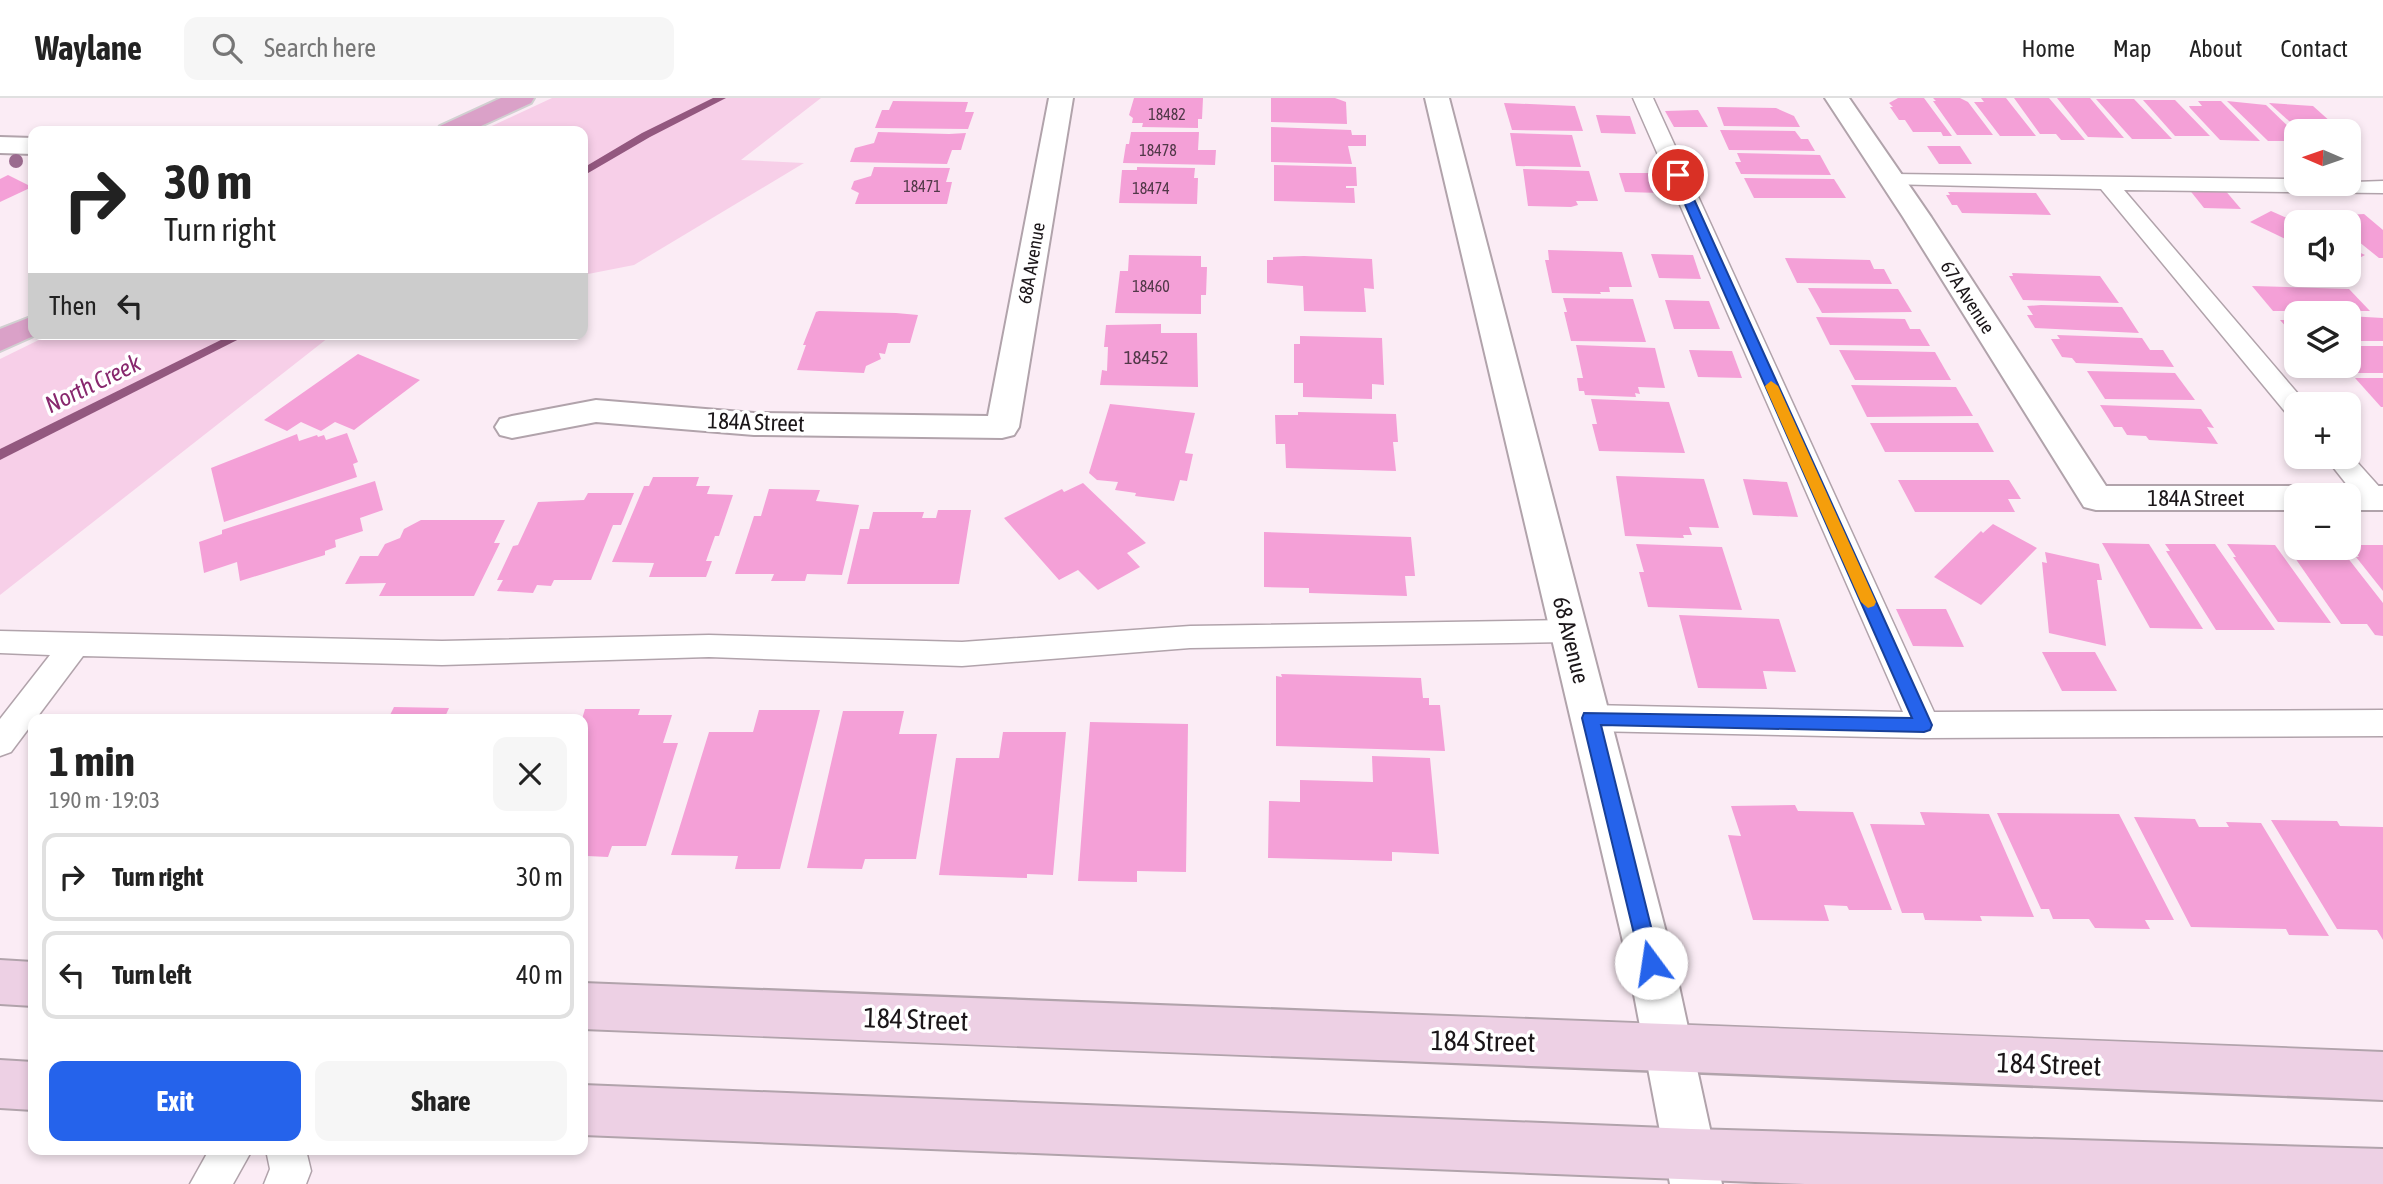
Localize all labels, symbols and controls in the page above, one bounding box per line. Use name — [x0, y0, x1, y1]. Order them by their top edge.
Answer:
search box — [184, 17, 674, 80]
text: Waylane — [35, 29, 142, 67]
icon: search — [208, 29, 246, 67]
text: Search here — [264, 33, 376, 63]
text: Home — [2021, 35, 2075, 62]
text: Map — [2113, 35, 2151, 62]
text: About — [2189, 35, 2242, 62]
text: Contact — [2280, 35, 2348, 62]
house number: 18482 — [1148, 105, 1186, 123]
north arrow — [2284, 119, 2361, 196]
map controls — [2284, 119, 2361, 560]
house number: 18478 — [1139, 141, 1177, 159]
pin — [1648, 145, 1708, 205]
text: 30 m — [164, 153, 252, 209]
icon: right — [49, 154, 140, 245]
icon: arrive — [1659, 156, 1697, 194]
house number: 18471 — [903, 177, 941, 195]
house number: 18474 — [1132, 179, 1170, 197]
button: sound — [2284, 210, 2361, 287]
text: Turn right — [164, 211, 277, 248]
street label: 68A Avenue — [1013, 221, 1049, 305]
street label: 67A Avenue — [1936, 256, 2000, 338]
house number: 18460 — [1132, 277, 1170, 295]
icon: left — [111, 287, 149, 325]
text: Then — [49, 291, 97, 321]
button: layers — [2284, 301, 2361, 378]
house number: 18452 — [1124, 346, 1168, 368]
water label: North Creek — [41, 349, 145, 418]
button: + — [2284, 392, 2361, 469]
street label: 184A Street — [707, 407, 805, 437]
button: − — [2284, 483, 2361, 560]
street label: 184A Street — [2147, 485, 2245, 511]
street label: 68 Avenue — [1548, 594, 1594, 686]
text: 1 min — [49, 737, 135, 785]
button: close — [493, 737, 567, 811]
text: 190 m · 19:03 — [49, 787, 160, 813]
icon: right — [53, 858, 91, 896]
text: Turn right — [112, 862, 203, 892]
text: 30 m — [516, 862, 563, 892]
position arrow — [1614, 926, 1688, 1000]
icon: left — [53, 956, 91, 994]
text: Turn left — [112, 960, 192, 990]
text: 40 m — [516, 960, 563, 990]
street label: 184 Street — [863, 1001, 969, 1037]
street label: 184 Street — [1430, 1024, 1536, 1058]
street label: 184 Street — [1996, 1046, 2102, 1082]
button: Exit — [49, 1061, 301, 1141]
button: Share — [315, 1061, 567, 1141]

